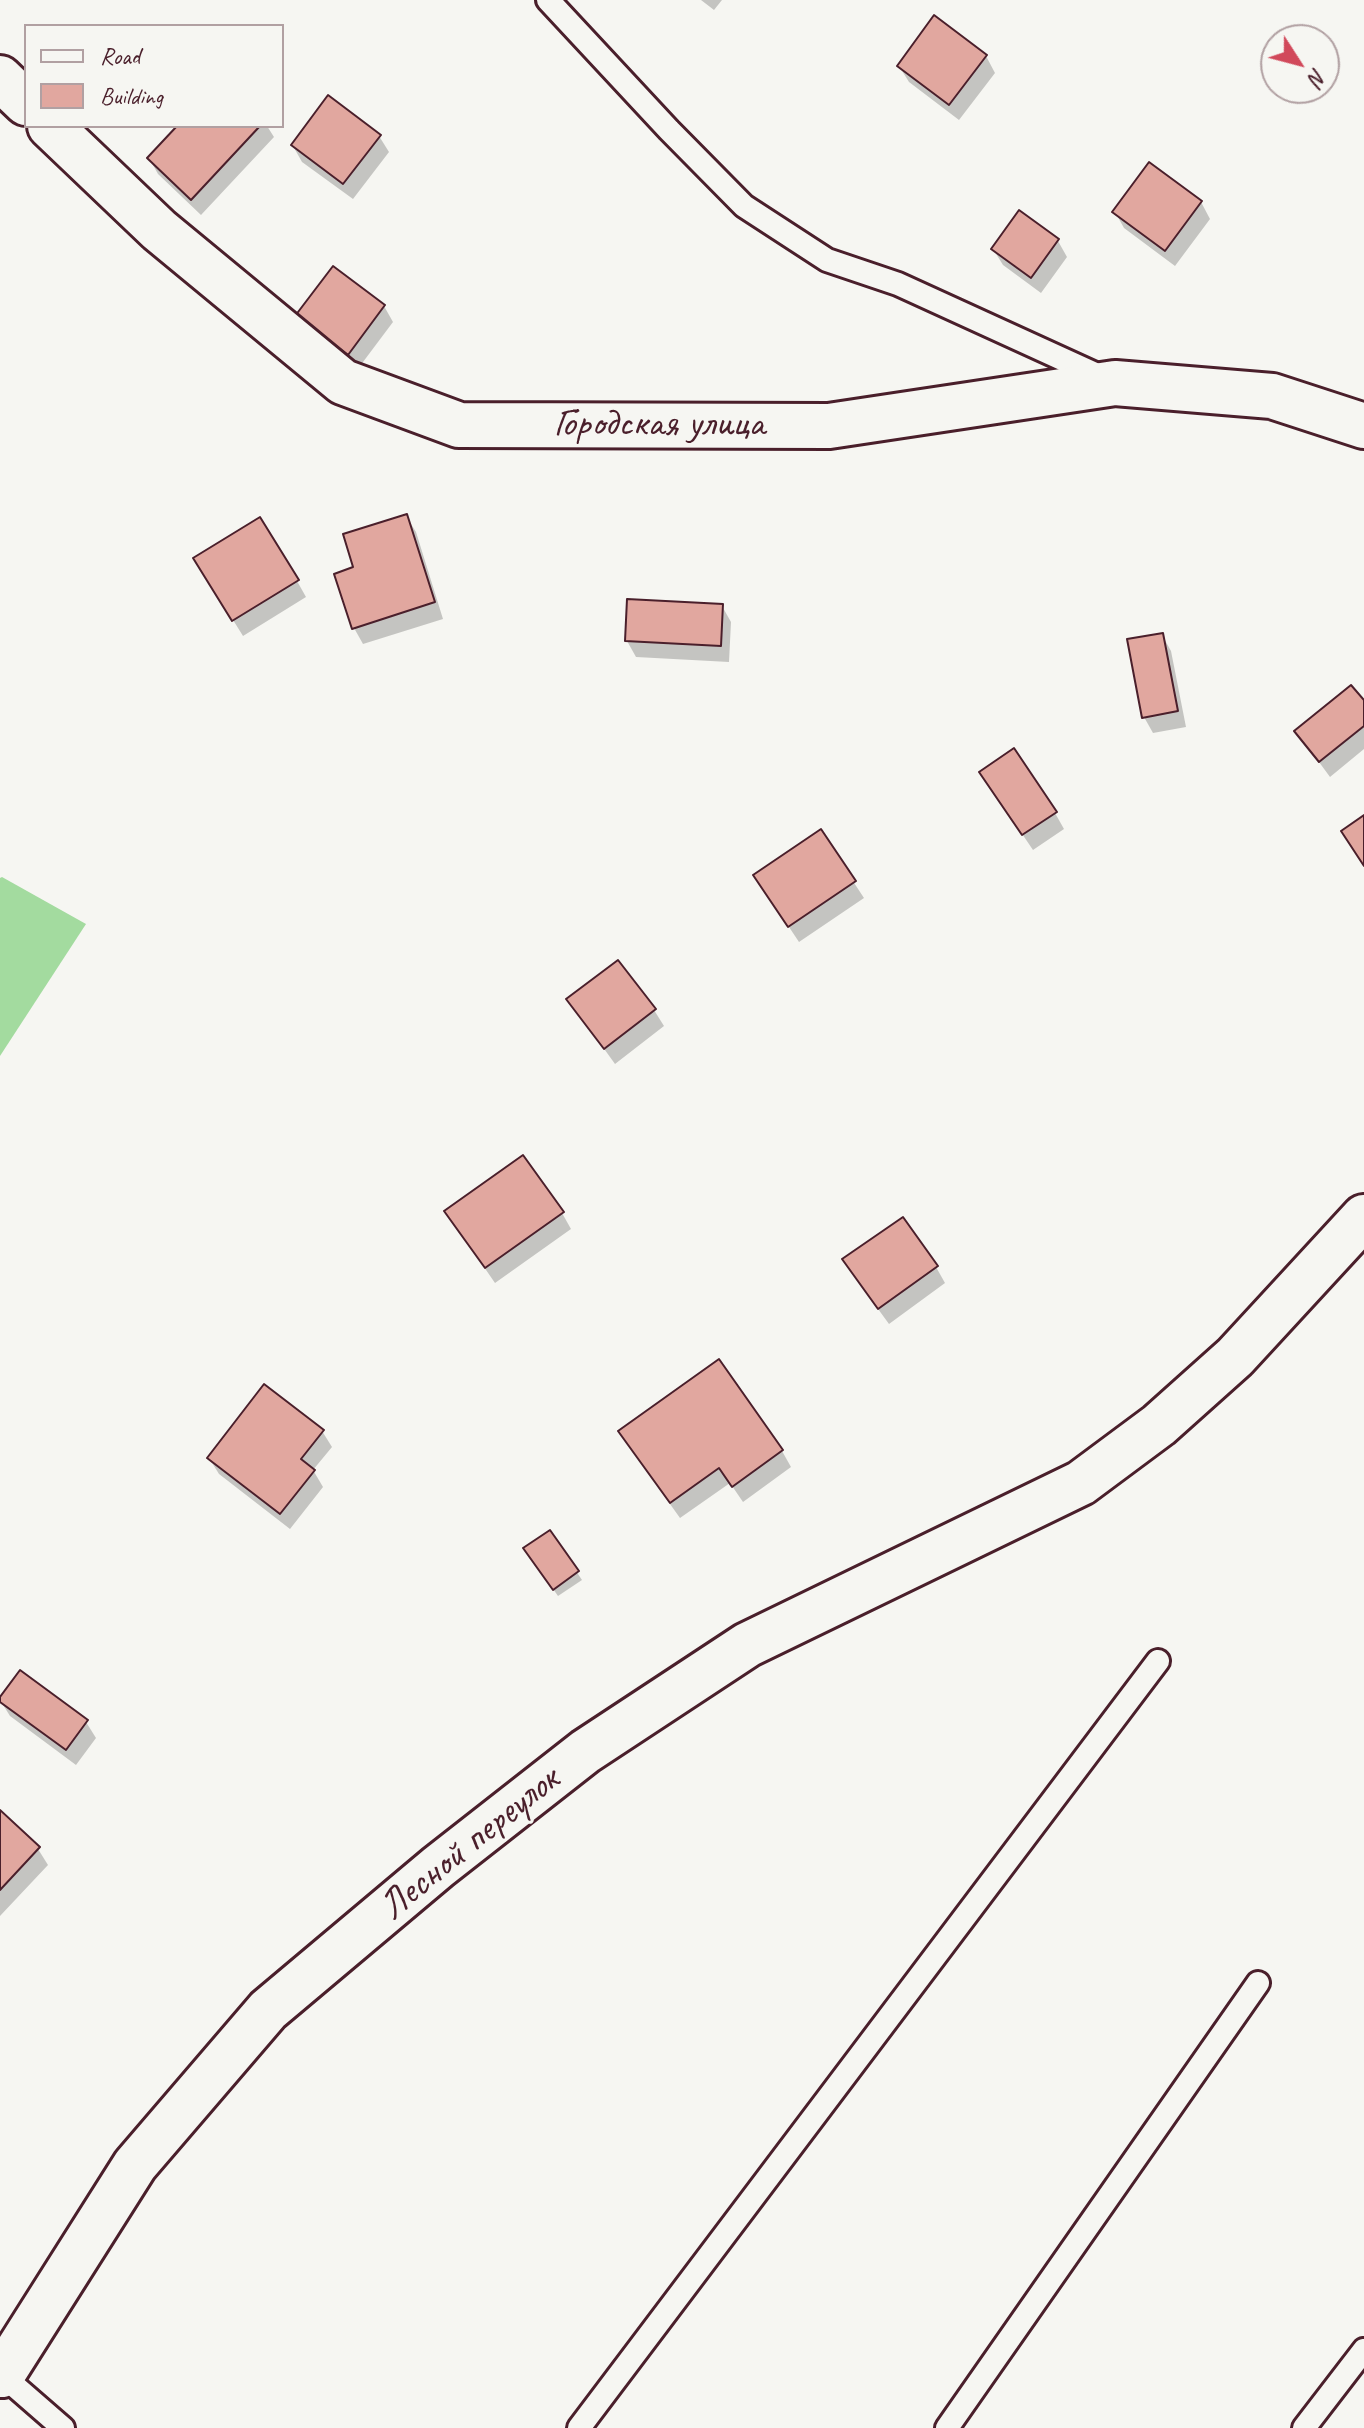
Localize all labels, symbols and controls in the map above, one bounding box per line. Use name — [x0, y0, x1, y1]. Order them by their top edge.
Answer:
legend — [24, 24, 284, 128]
north arrow — [1260, 24, 1340, 104]
text: Road — [100, 41, 140, 71]
text: N — [1302, 63, 1333, 91]
text: Building — [100, 81, 163, 111]
street label: Городская улица — [554, 401, 764, 449]
street label: Лесной переулок — [370, 1757, 570, 1931]

